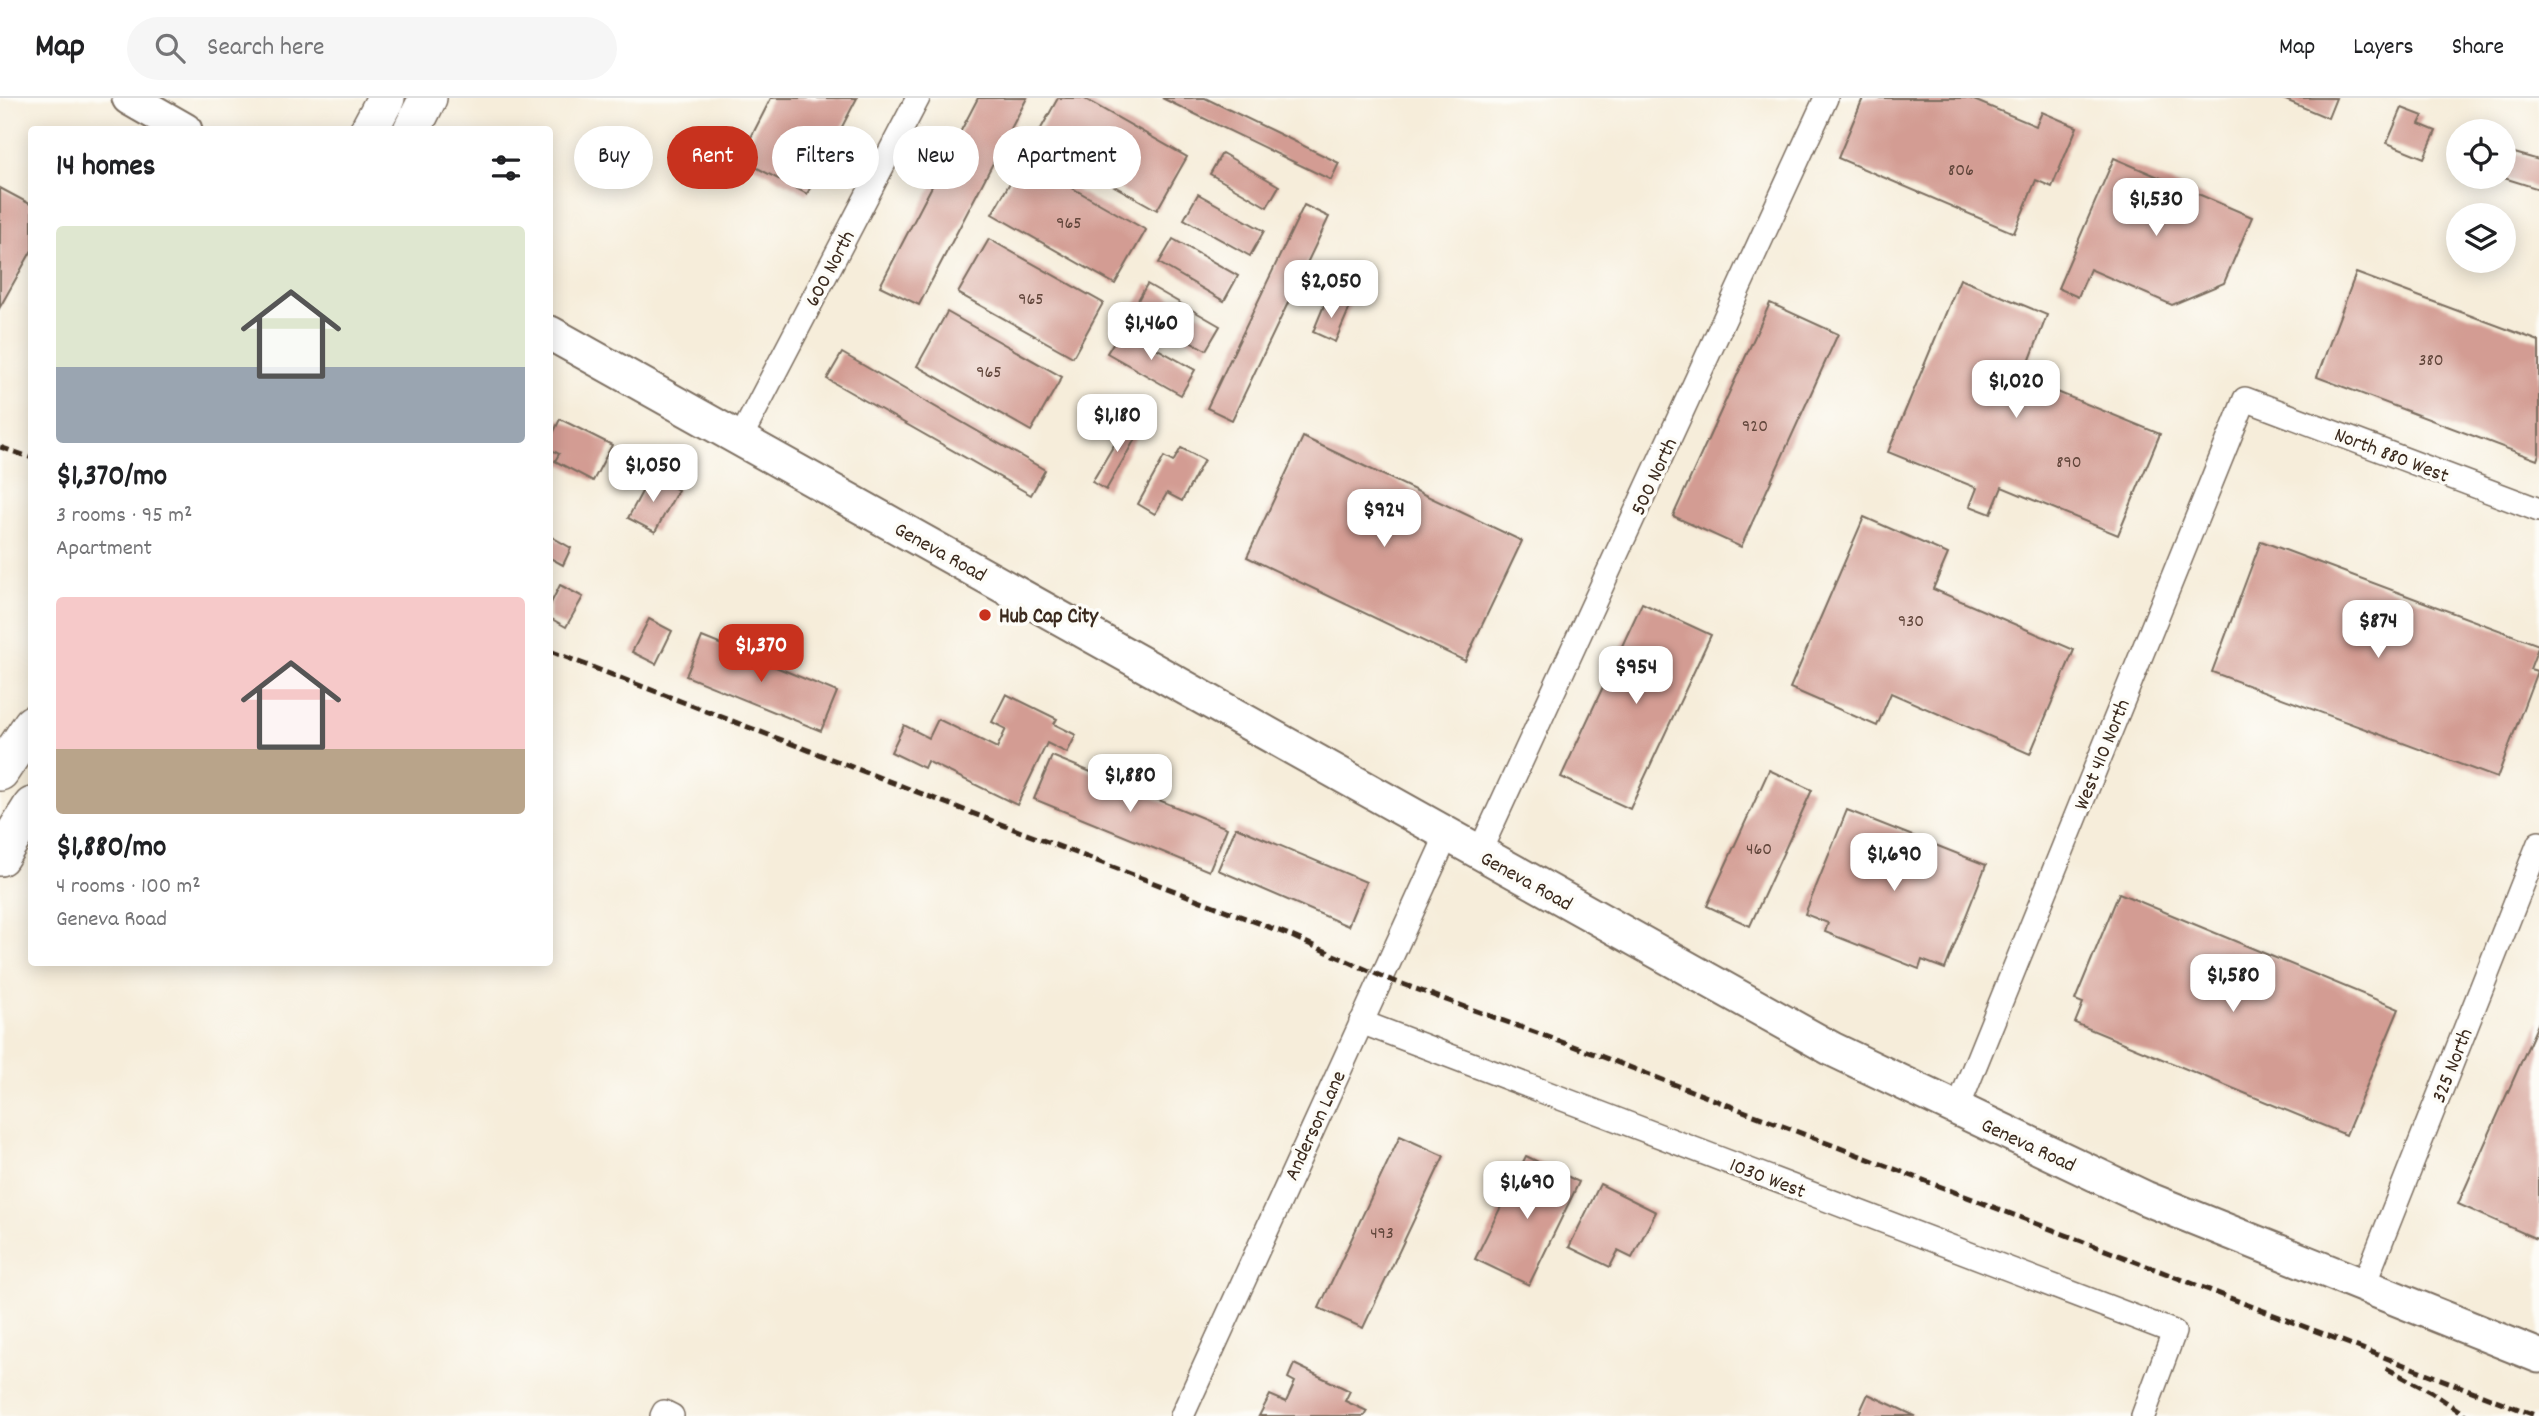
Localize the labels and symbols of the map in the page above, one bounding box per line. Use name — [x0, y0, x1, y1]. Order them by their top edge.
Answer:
house number: 806 — [1948, 159, 1974, 184]
pin: $1,530 — [2099, 178, 2213, 238]
house number: 965 — [1056, 212, 1082, 237]
street label: 600 North — [799, 226, 864, 313]
pin: $2,050 — [1274, 260, 1388, 320]
house number: 965 — [1018, 288, 1044, 313]
pin: $1,460 — [1094, 302, 1208, 362]
house number: 380 — [2418, 349, 2444, 374]
pin: $1,020 — [1959, 360, 2073, 420]
house number: 965 — [976, 361, 1002, 386]
pin: $1,180 — [1060, 394, 1174, 454]
house number: 920 — [1742, 415, 1768, 440]
street label: North 880 West — [2329, 421, 2453, 493]
street label: 500 North — [1625, 434, 1687, 521]
pin: $1,050 — [596, 444, 710, 504]
house number: 890 — [2056, 451, 2082, 476]
pin: $924 — [1343, 490, 1425, 549]
street label: Geneva Road — [888, 516, 991, 591]
pin: $874 — [2337, 601, 2419, 660]
place label: Hub Cap City — [999, 603, 1099, 633]
marker: Hub Cap City — [977, 607, 993, 623]
house number: 930 — [1898, 610, 1924, 635]
pin: $1,370 — [704, 624, 818, 684]
pin: $954 — [1595, 646, 1677, 706]
street label: West 410 North — [2068, 695, 2140, 815]
pin: $1,880 — [1073, 754, 1187, 814]
pin: $1,690 — [1837, 834, 1951, 893]
house number: 460 — [1746, 838, 1772, 863]
street label: Geneva Road — [1474, 845, 1577, 920]
pin: $1,580 — [2176, 954, 2290, 1014]
street label: 325 North — [2425, 1024, 2482, 1108]
street label: Anderson Lane — [1278, 1066, 1355, 1186]
street label: Geneva Road — [1975, 1112, 2080, 1182]
street label: 1030 West — [1724, 1152, 1810, 1208]
pin: $1,690 — [1470, 1162, 1584, 1221]
house number: 493 — [1370, 1222, 1394, 1247]

